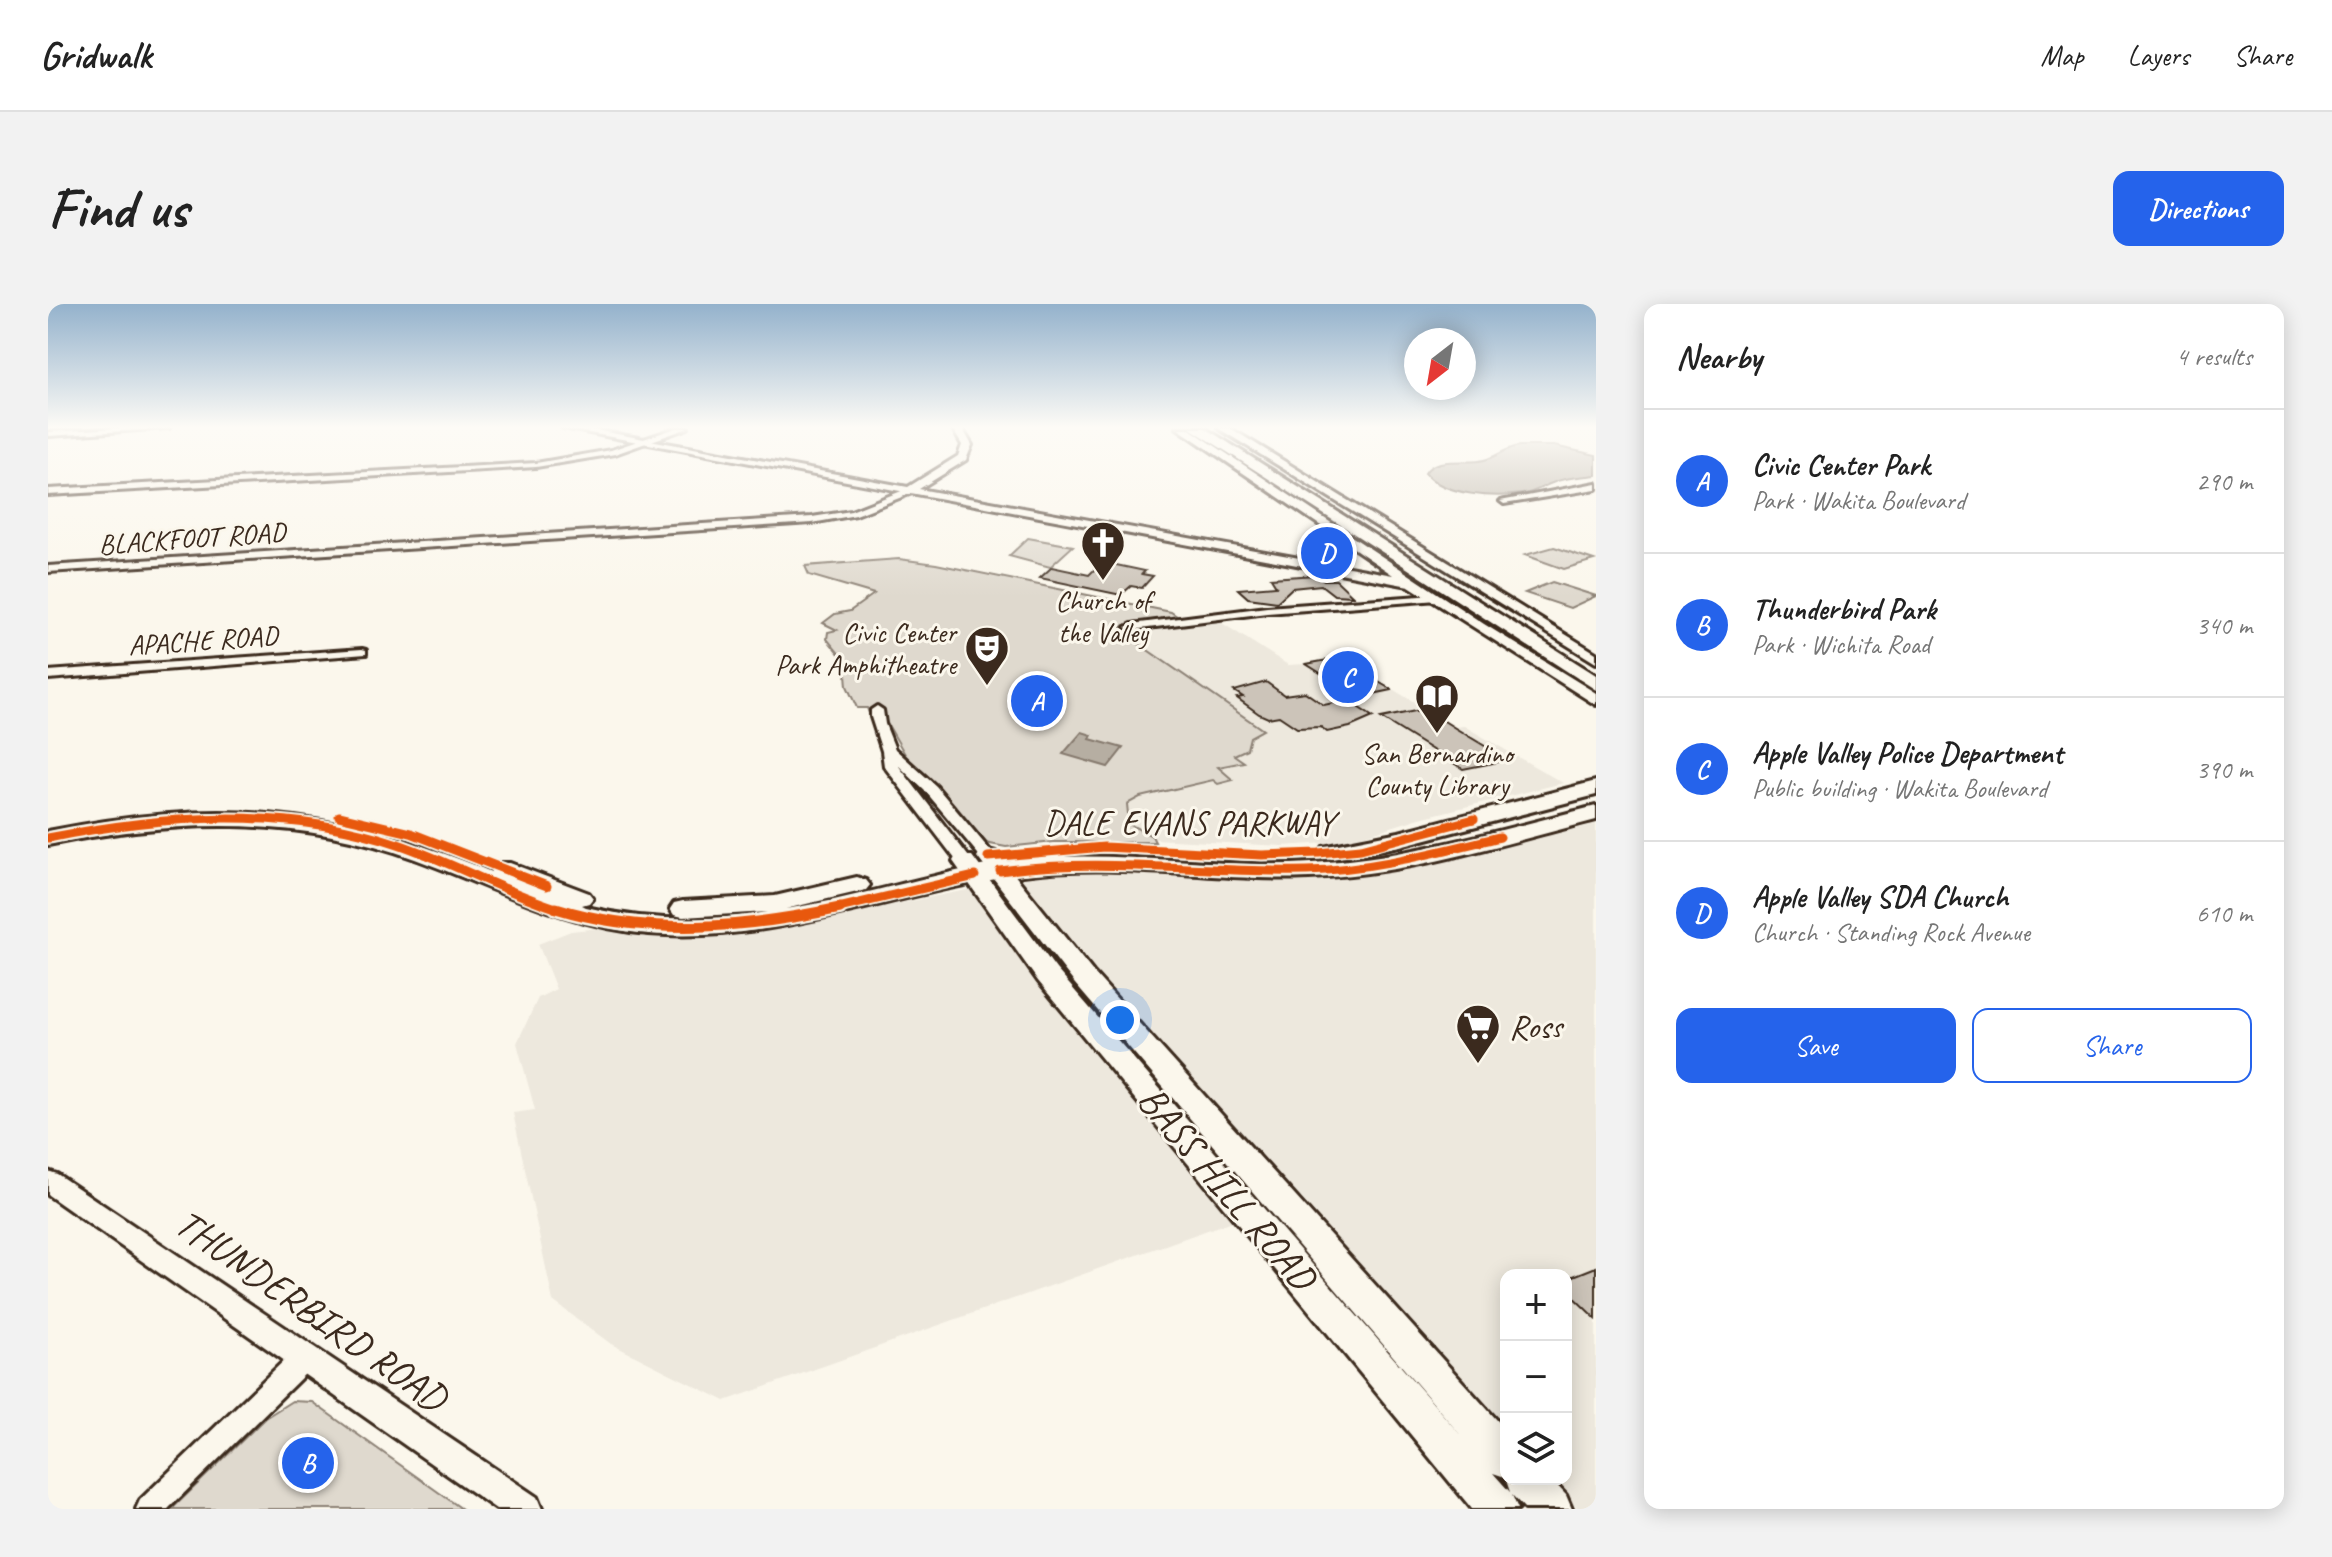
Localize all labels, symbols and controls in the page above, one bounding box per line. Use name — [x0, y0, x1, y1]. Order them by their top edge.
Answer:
text: Gridwalk — [40, 32, 152, 79]
text: Map — [2041, 38, 2084, 73]
text: Layers — [2128, 38, 2189, 73]
text: Share — [2233, 38, 2292, 73]
button: Directions — [2113, 171, 2284, 246]
text: Find us — [48, 173, 188, 244]
north arrow — [1404, 328, 1476, 400]
text: Nearby — [1676, 335, 1762, 378]
text: 4 results — [2176, 340, 2252, 373]
text: Civic Center Park — [1752, 446, 1930, 484]
text: A — [1695, 465, 1709, 498]
text: 290 m — [2196, 465, 2252, 498]
text: Park · Wakita Boulevard — [1752, 484, 1965, 517]
street label: BLACKFOOT ROAD — [97, 514, 288, 562]
church icon: Church of the Valley — [1079, 519, 1127, 582]
pin: D — [1301, 523, 1353, 583]
place label: Church of the Valley — [1056, 583, 1156, 650]
text: Thunderbird Park — [1752, 590, 1936, 628]
text: B — [1695, 609, 1709, 642]
text: 340 m — [2196, 609, 2252, 642]
place label: Civic Center Park Amphitheatre — [775, 615, 958, 682]
street label: APACHE ROAD — [127, 617, 281, 663]
theatre icon: Civic Center Park Amphitheatre — [963, 624, 1011, 687]
text: Park · Wichita Road — [1752, 628, 1930, 661]
pin: C — [1322, 647, 1374, 707]
pin: A — [1011, 671, 1063, 731]
library icon: San Bernardino County Library — [1413, 672, 1461, 735]
text: Apple Valley Police Department — [1752, 734, 2063, 772]
place label: San Bernardino County Library — [1361, 736, 1516, 803]
text: C — [1696, 753, 1708, 786]
text: 390 m — [2196, 753, 2252, 786]
text: Public building · Wakita Boulevard — [1752, 772, 2047, 805]
street label: DALE EVANS PARKWAY — [1044, 801, 1341, 844]
text: Apple Valley SDA Church — [1752, 878, 2008, 916]
text: D — [1694, 897, 1710, 930]
text: 610 m — [2196, 897, 2252, 930]
text: Church · Standing Rock Avenue — [1752, 916, 2030, 949]
your location — [1100, 1000, 1140, 1040]
supermarket icon: Ross — [1454, 1002, 1502, 1065]
place label: Ross — [1509, 1005, 1565, 1048]
button: Save — [1676, 1008, 1956, 1083]
button: Share — [1972, 1008, 2252, 1083]
street label: BASS HILL ROAD — [1127, 1076, 1329, 1303]
street label: THUNDERBIRD ROAD — [166, 1198, 459, 1424]
map controls — [1500, 1269, 1572, 1485]
button: + — [1500, 1269, 1572, 1341]
button: − — [1500, 1341, 1572, 1413]
button: layers — [1500, 1413, 1572, 1485]
pin: B — [282, 1433, 334, 1493]

